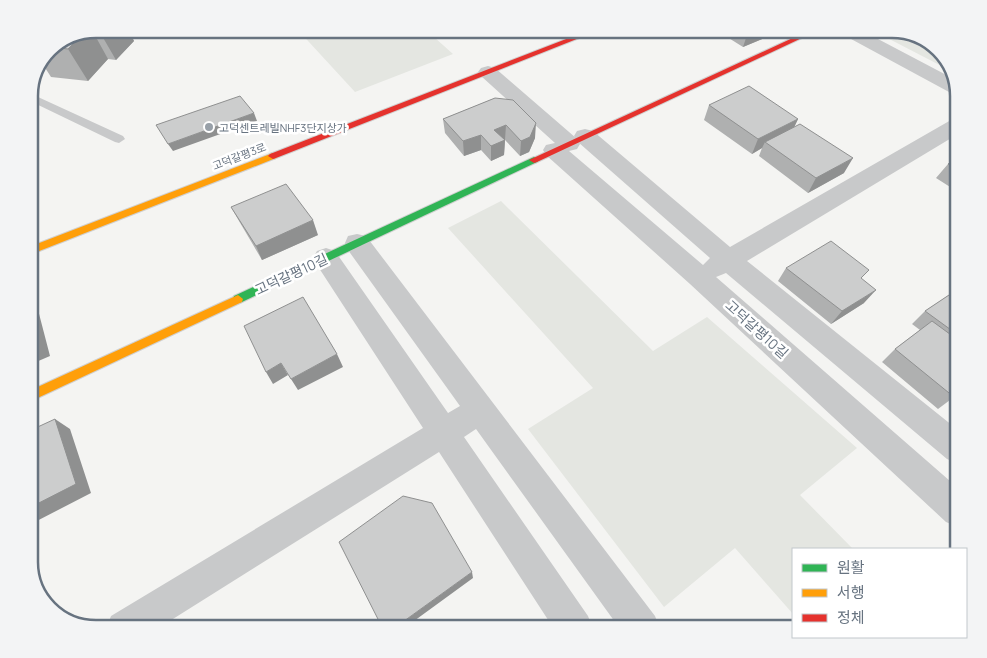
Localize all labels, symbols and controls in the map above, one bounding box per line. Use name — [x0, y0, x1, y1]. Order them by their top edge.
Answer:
place label: 고덕센트레빌NHF3단지상가 — [219, 120, 347, 135]
marker: 고덕센트레빌NHF3단지상가 — [203, 121, 215, 133]
street label: 고덕갈평3로 — [210, 139, 268, 173]
street label: 고덕갈평10길 — [251, 249, 331, 299]
street label: 고덕갈평10길 — [722, 296, 792, 362]
legend — [792, 548, 967, 638]
text: 원활 — [837, 557, 865, 578]
text: 서행 — [837, 582, 865, 603]
text: 정체 — [837, 607, 865, 628]

